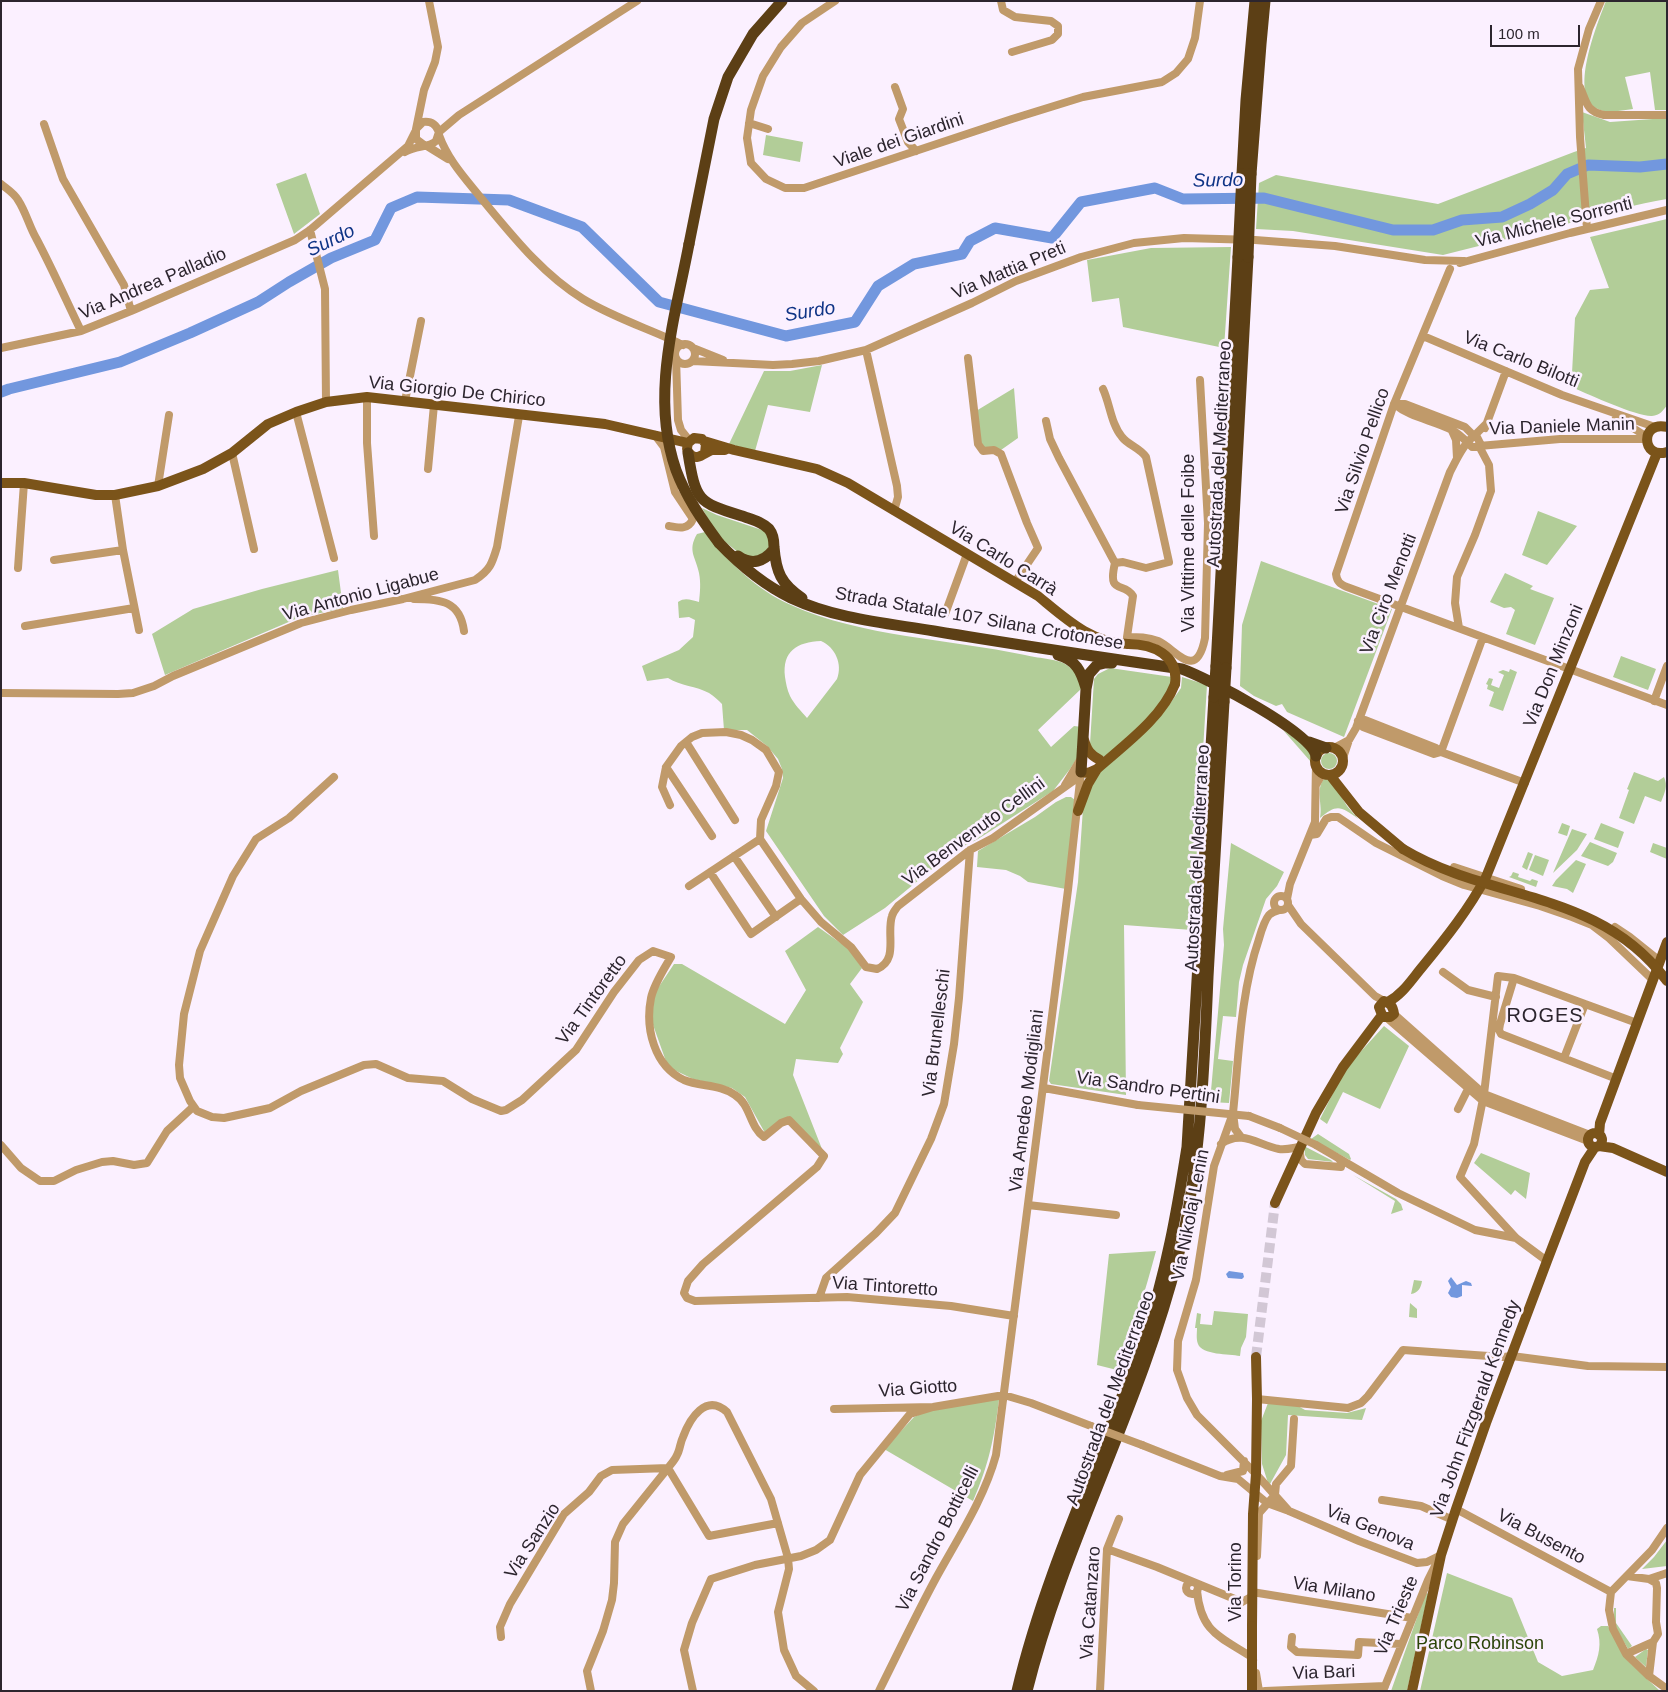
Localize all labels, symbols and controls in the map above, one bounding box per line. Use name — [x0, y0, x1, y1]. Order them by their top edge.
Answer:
scale bar — [1493, 15, 1583, 47]
text: 100 m — [1498, 25, 1540, 42]
street label: Viale dei Giardini — [831, 109, 967, 173]
water label: Surdo — [1192, 169, 1244, 193]
street label: Via Michele Sorrenti — [1473, 193, 1635, 253]
water label: Surdo — [303, 220, 359, 262]
street label: Via Mattia Preti — [949, 237, 1069, 305]
street label: Via Andrea Palladio — [76, 243, 230, 325]
water label: Surdo — [783, 297, 837, 327]
street label: Via Carlo Bilotti — [1460, 327, 1582, 393]
street label: Autostrada del Mediterraneo — [1203, 340, 1237, 568]
street label: Via Giorgio De Chirico — [367, 372, 547, 412]
street label: Via Silvio Pellico — [1331, 385, 1395, 517]
street label: Via Daniele Manin — [1489, 414, 1635, 440]
street label: Via Vittime delle Foibe — [1178, 454, 1200, 632]
street label: Via Carlo Carrà — [945, 517, 1061, 601]
street label: Via Ciro Menotti — [1356, 531, 1422, 657]
street label: Via Antonio Ligabue — [281, 564, 441, 626]
street label: Strada Statale 107 Silana Crotonese — [833, 583, 1125, 655]
street label: Via Don Minzoni — [1519, 601, 1589, 731]
street label: Autostrada del Mediterraneo — [1181, 744, 1215, 972]
street label: Via Benvenuto Cellini — [899, 773, 1049, 891]
street label: Via Tintoretto — [552, 951, 632, 1049]
street label: Via Brunelleschi — [918, 968, 956, 1098]
district label: ROGES — [1506, 1004, 1584, 1028]
street label: Via Amedeo Modigliani — [1005, 1008, 1049, 1194]
street label: Via Sandro Pertini — [1075, 1067, 1221, 1109]
street label: Via Nikolaj Lenin — [1168, 1147, 1214, 1283]
street label: Via Tintoretto — [831, 1273, 939, 1301]
street label: Autostrada del Mediterraneo — [1062, 1288, 1160, 1508]
street label: Via John Fitzgerald Kennedy — [1427, 1297, 1525, 1521]
street label: Via Giotto — [878, 1375, 958, 1403]
street label: Via Sandro Botticelli — [892, 1462, 984, 1616]
street label: Via Sanzio — [501, 1499, 565, 1583]
street label: Via Genova — [1322, 1500, 1418, 1556]
street label: Via Busento — [1493, 1505, 1589, 1569]
street label: Via Torino — [1225, 1542, 1247, 1622]
street label: Via Catanzaro — [1076, 1546, 1106, 1660]
street label: Via Milano — [1291, 1573, 1377, 1607]
street label: Via Trieste — [1370, 1573, 1424, 1659]
park label: Parco Robinson — [1416, 1633, 1544, 1655]
street label: Via Bari — [1292, 1661, 1356, 1685]

